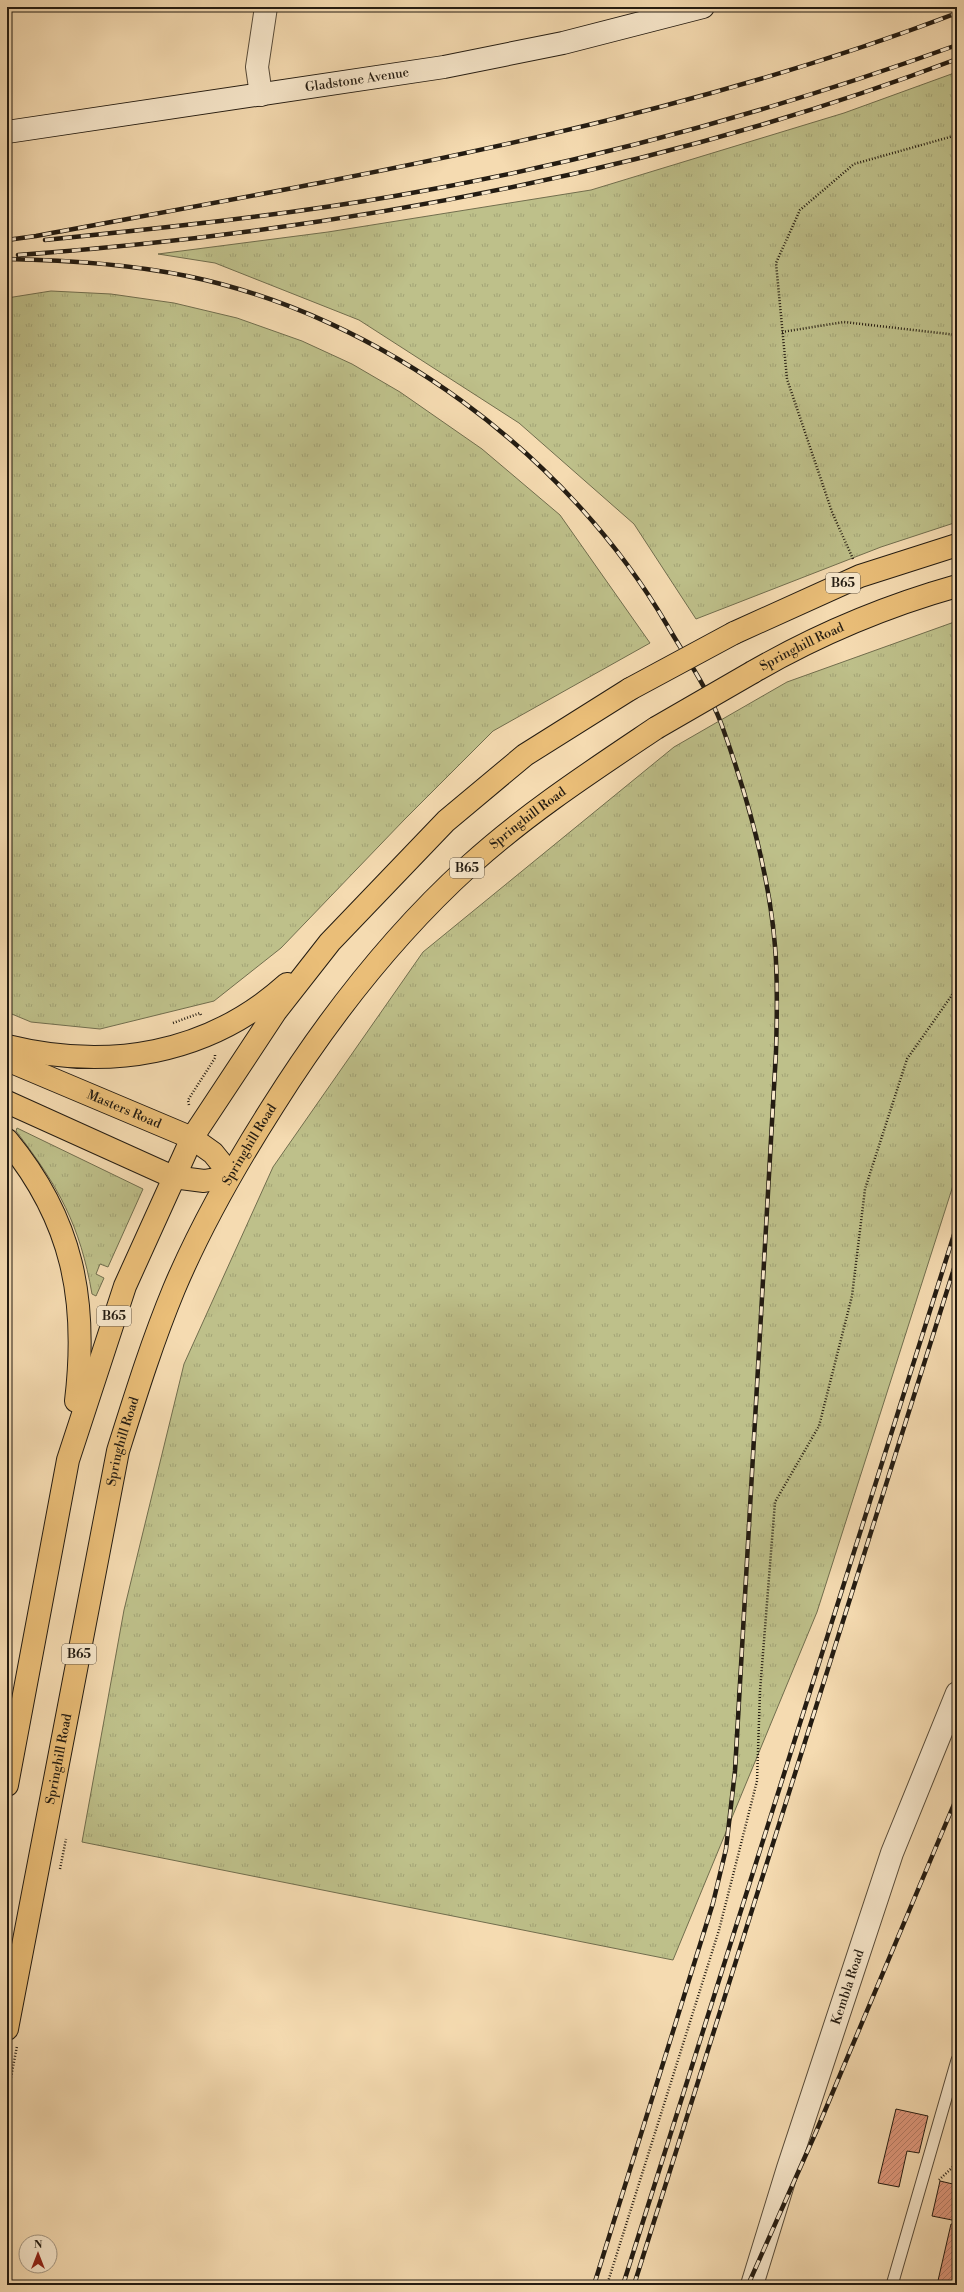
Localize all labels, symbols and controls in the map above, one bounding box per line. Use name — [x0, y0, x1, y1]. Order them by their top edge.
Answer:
street label: Gladstone Avenue — [304, 64, 411, 96]
road number: B65 — [826, 573, 860, 593]
street label: Springhill Road — [757, 619, 847, 675]
street label: Springhill Road — [486, 783, 570, 853]
road number: B65 — [450, 858, 484, 878]
street label: Masters Road — [84, 1087, 164, 1132]
street label: Springhill Road — [219, 1100, 281, 1188]
road number: B65 — [97, 1306, 131, 1326]
street label: Springhill Road — [103, 1394, 143, 1488]
road number: B65 — [62, 1644, 96, 1664]
street label: Springhill Road — [42, 1712, 76, 1806]
street label: Kembla Road — [828, 1947, 868, 2027]
north arrow — [18, 2234, 58, 2274]
text: N — [34, 2238, 43, 2252]

